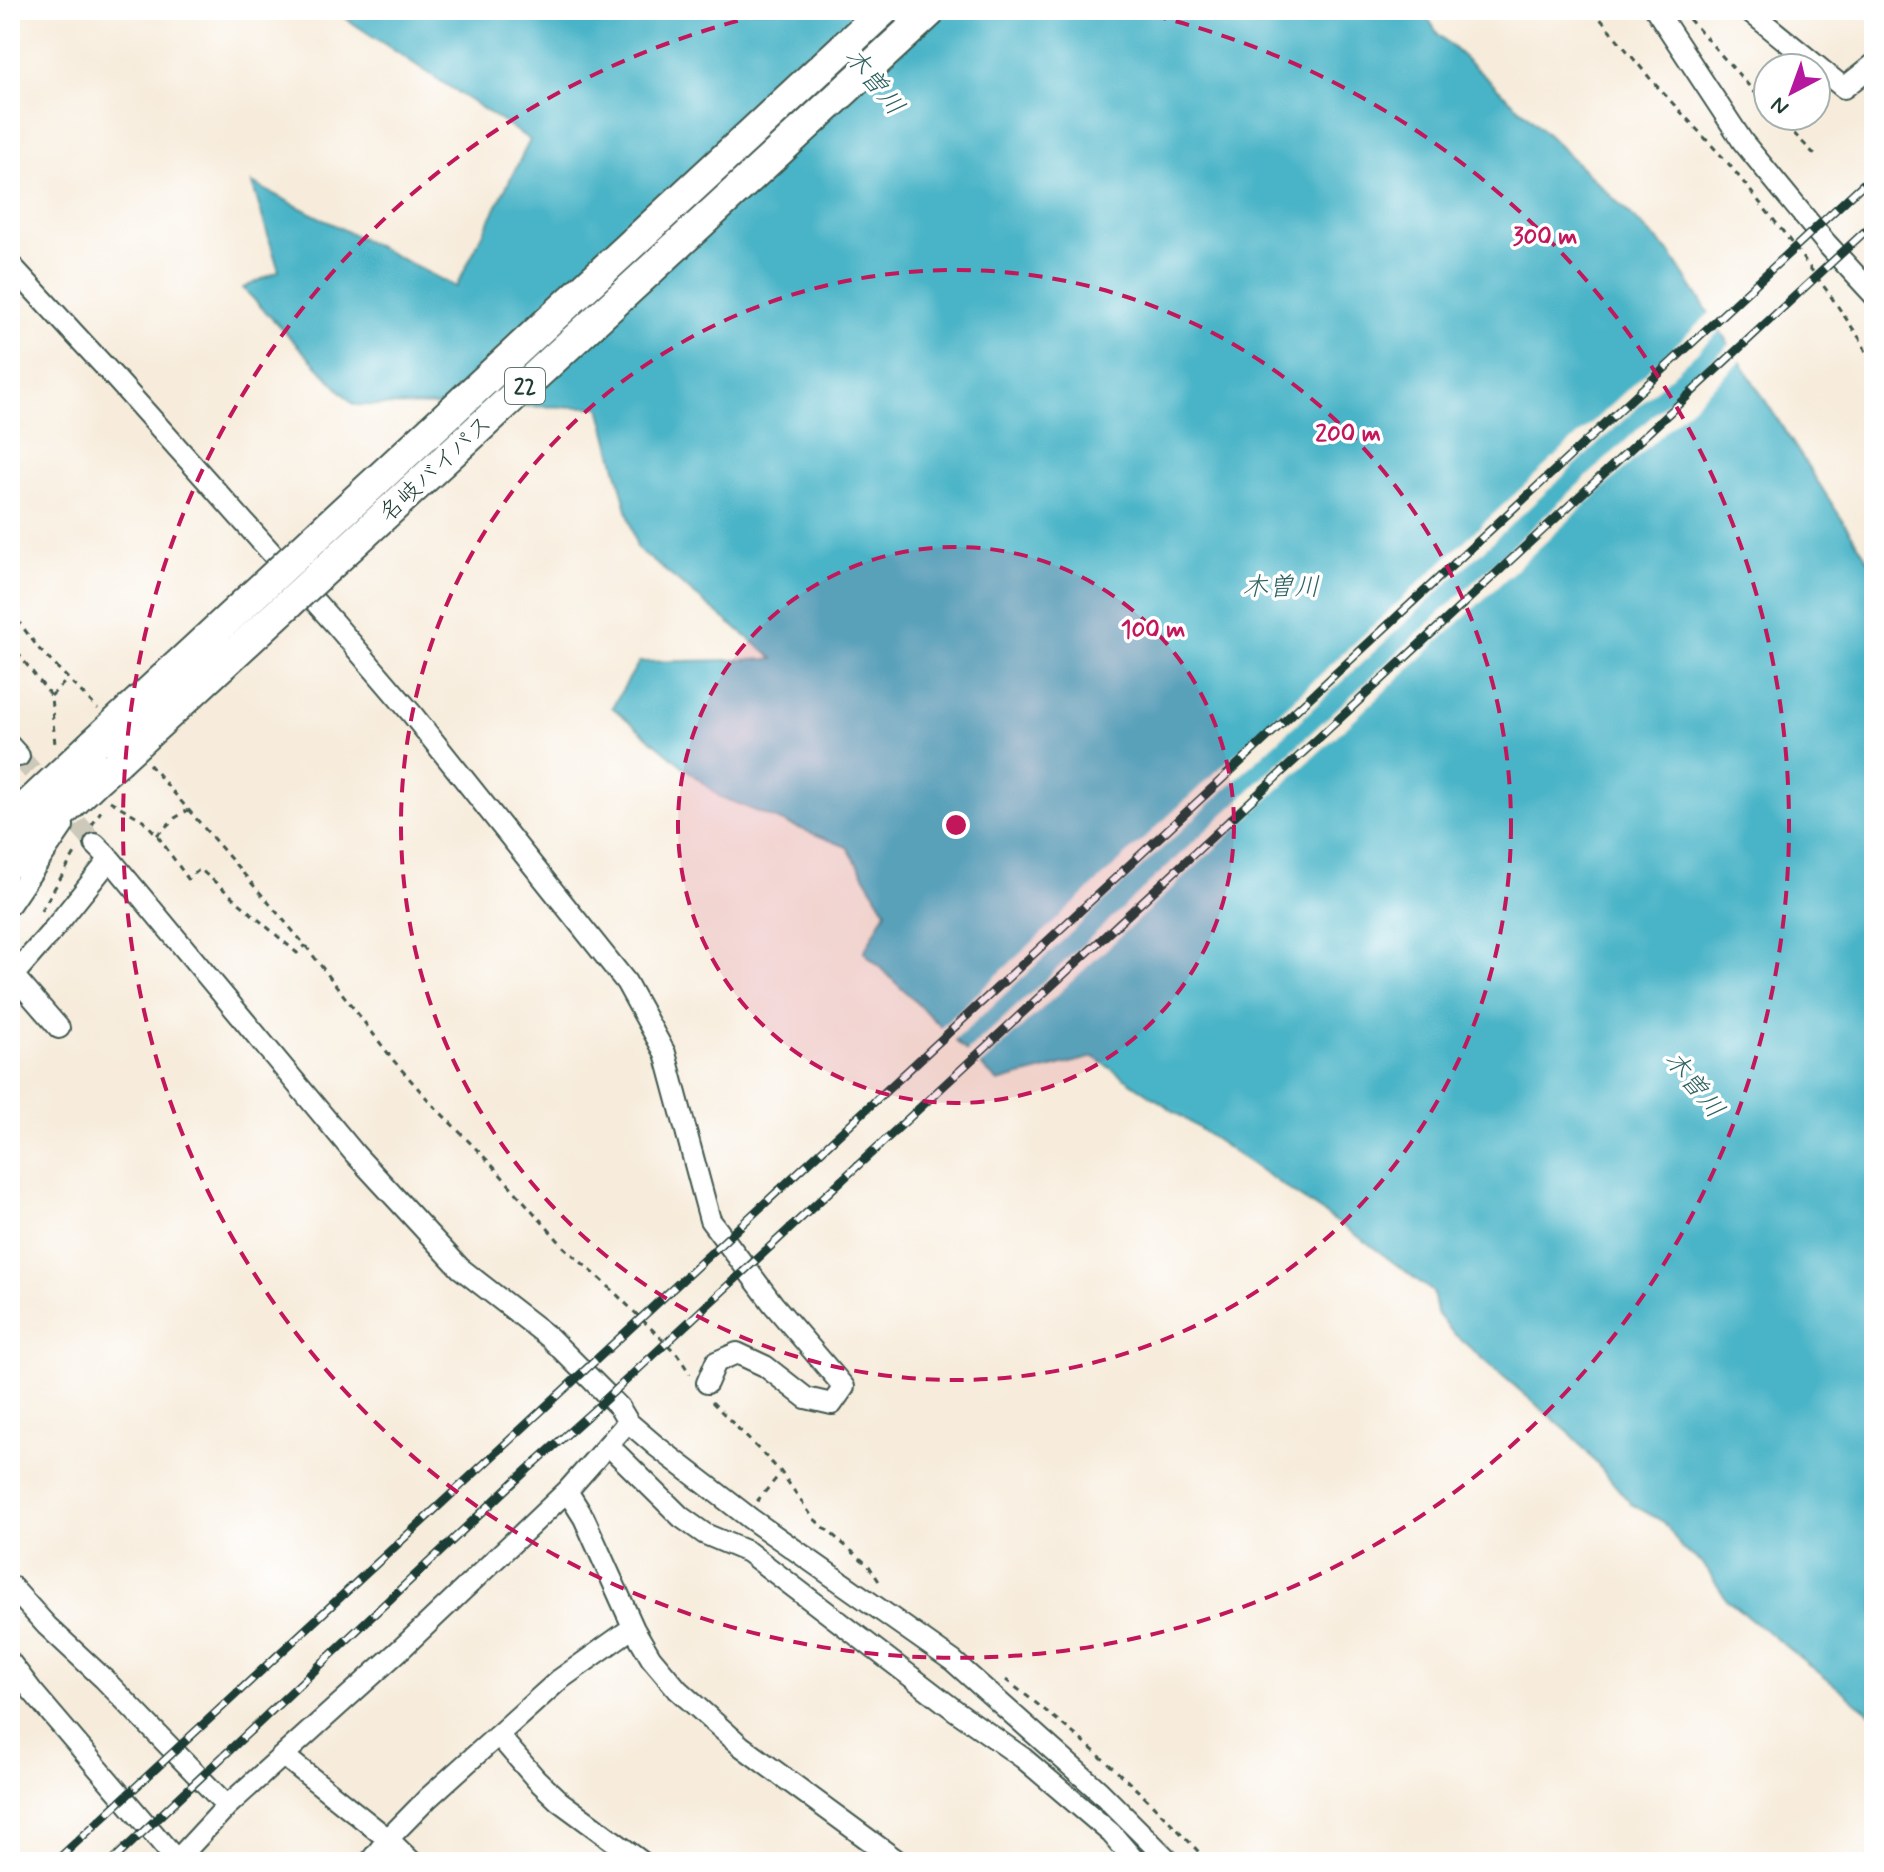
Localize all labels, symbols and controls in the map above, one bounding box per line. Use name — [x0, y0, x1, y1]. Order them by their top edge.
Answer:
water label: 木曽川 — [836, 41, 911, 123]
north arrow — [1752, 52, 1832, 132]
text: N — [1765, 90, 1795, 121]
text: 300 m — [1513, 222, 1577, 253]
road number: 22 — [505, 368, 545, 404]
street label: 名岐バイパス — [373, 409, 499, 529]
text: 200 m — [1315, 419, 1381, 450]
water label: 木曽川 — [1242, 571, 1320, 605]
text: 100 m — [1121, 615, 1185, 646]
centre of rings — [942, 811, 970, 839]
water label: 木曽川 — [1656, 1044, 1731, 1126]

